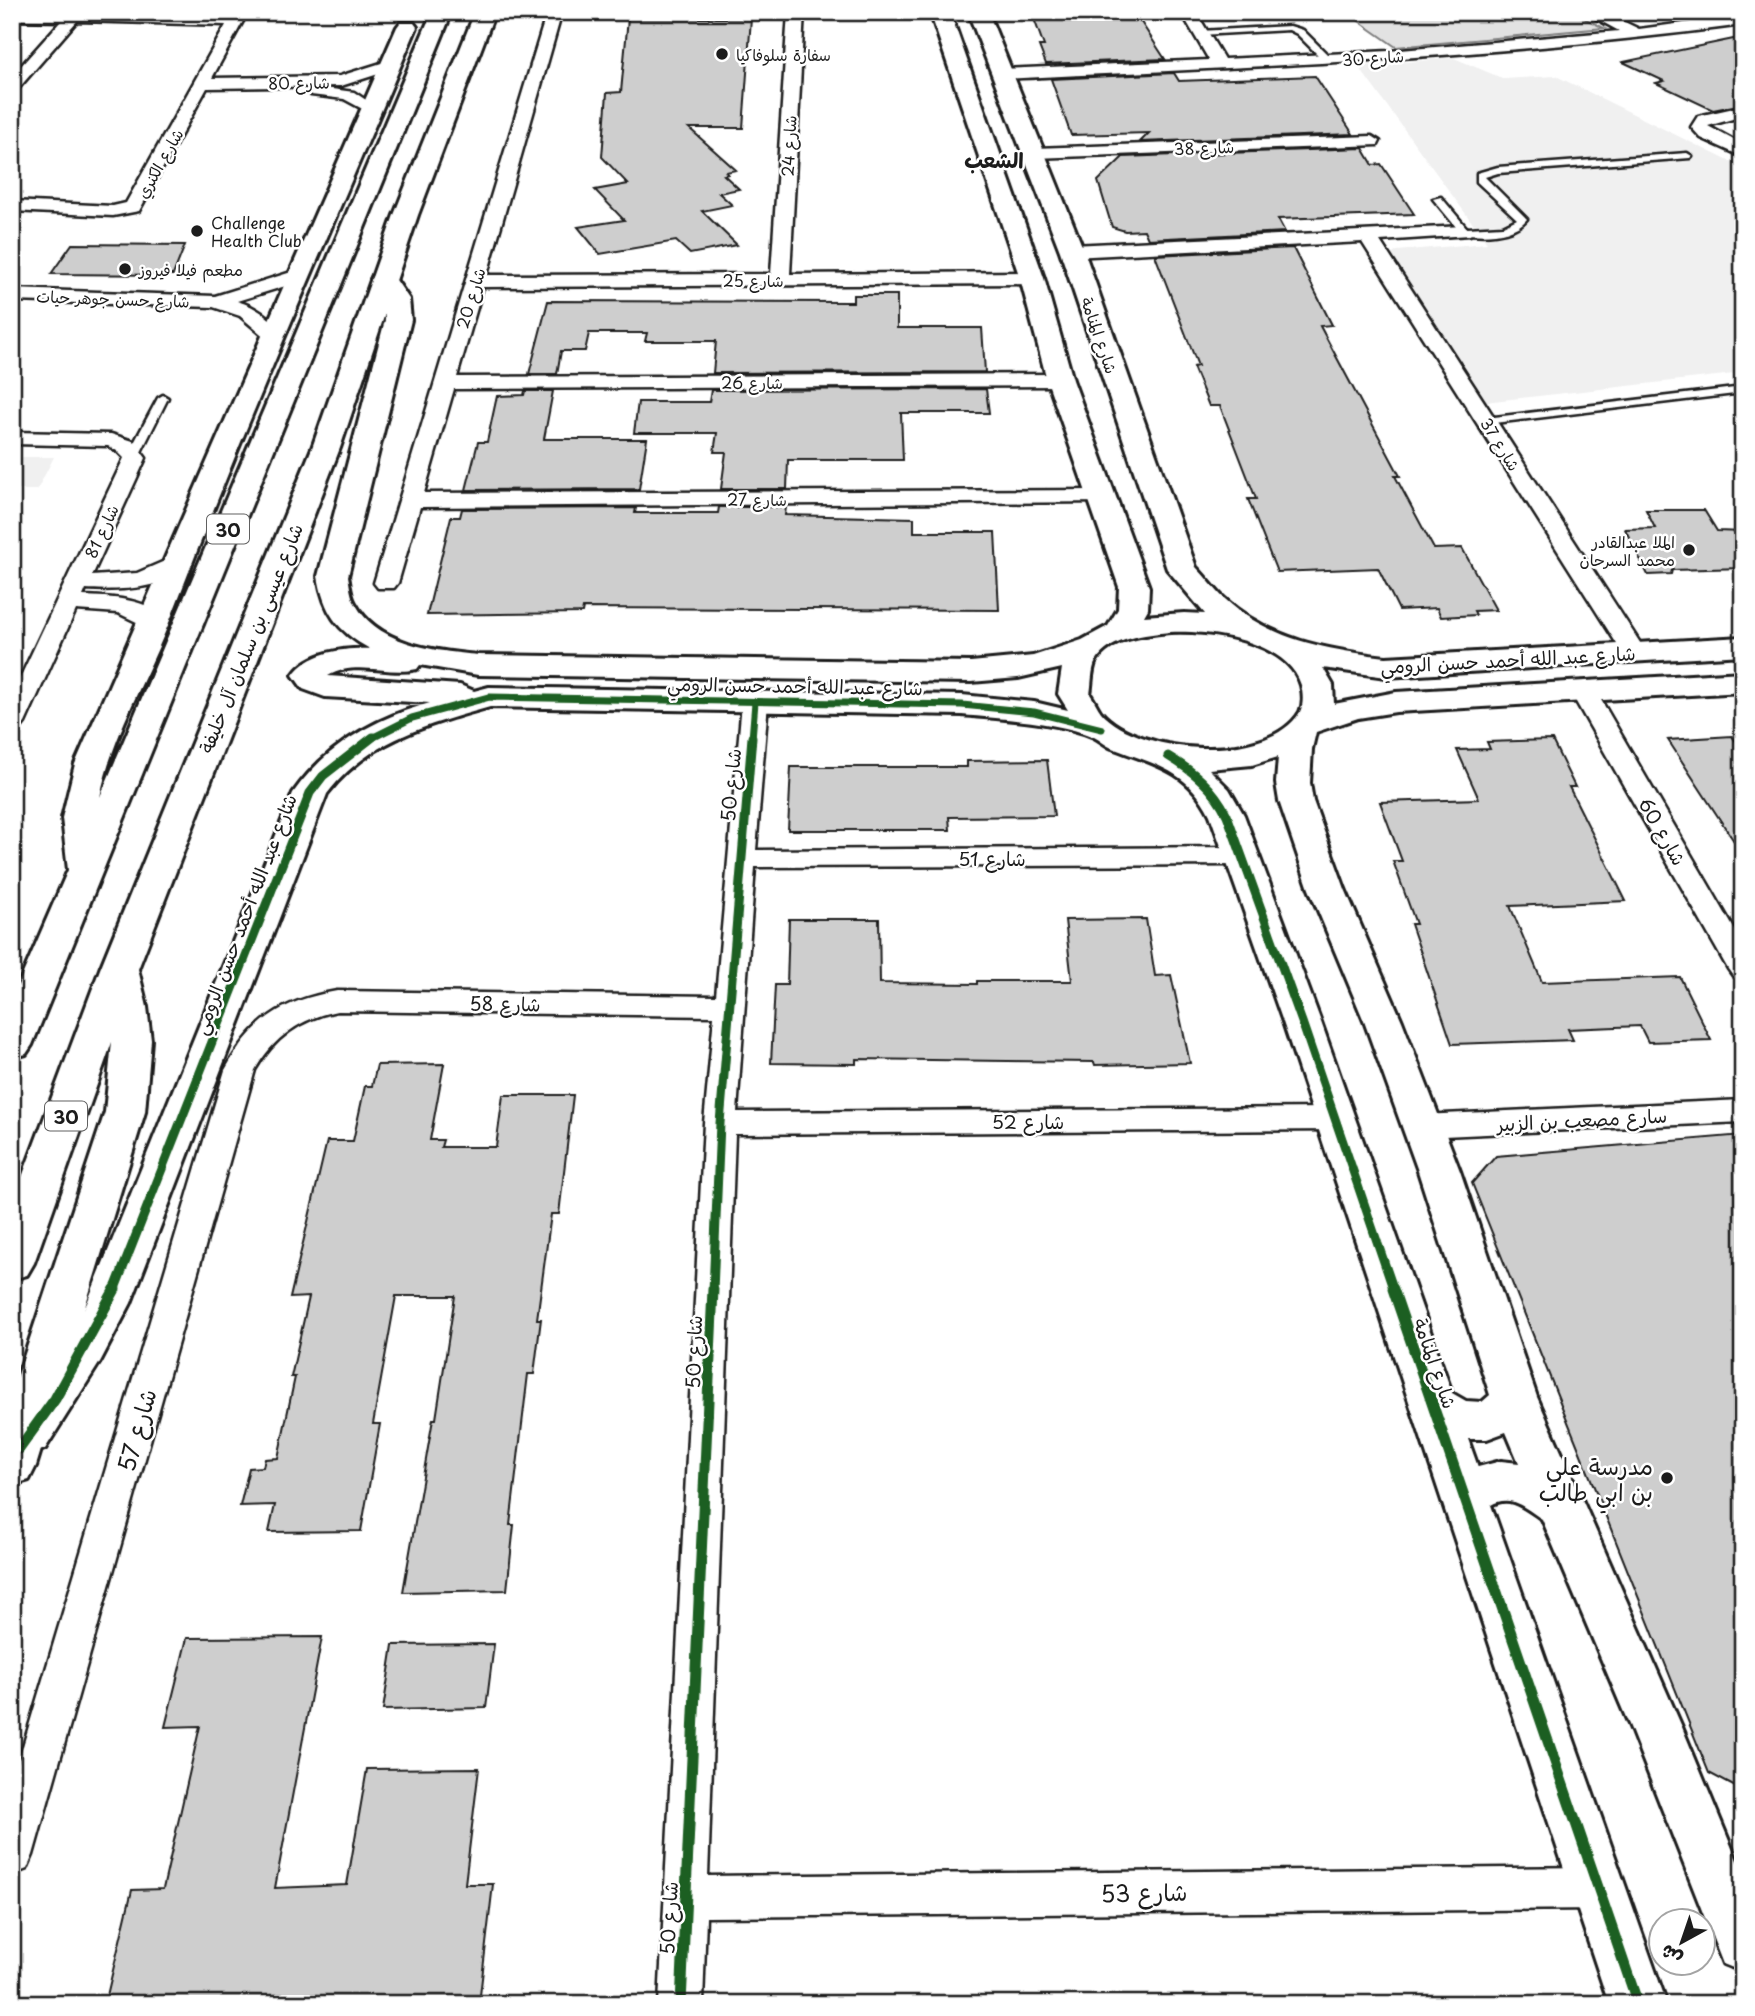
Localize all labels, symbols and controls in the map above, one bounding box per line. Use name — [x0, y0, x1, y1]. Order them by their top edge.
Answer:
place label: سفارة سلوفاكيا — [736, 42, 831, 66]
street label: شارع 30 — [1341, 43, 1405, 72]
marker: سفارة سلوفاكيا — [714, 46, 730, 62]
street label: شارع 80 — [268, 69, 330, 96]
street label: شارع 24 — [774, 115, 803, 177]
street label: شارع الكنري — [129, 124, 189, 203]
street label: شارع 38 — [1173, 134, 1235, 161]
district label: الشعب — [964, 143, 1024, 175]
place label: Challenge Health Club — [211, 210, 302, 252]
marker: Challenge Health Club — [189, 223, 205, 239]
place label: مطعم فيلا فيروز — [137, 257, 243, 283]
marker: مطعم فيلا فيروز — [117, 261, 133, 277]
street label: شارع 20 — [449, 265, 492, 332]
street label: شارع 25 — [722, 268, 784, 293]
street label: شارع حسن جوهر حيات — [36, 283, 190, 314]
street label: شارع المنامة — [1075, 293, 1124, 377]
street label: شارع 26 — [721, 370, 783, 395]
street label: شارع 37 — [1474, 413, 1527, 476]
street label: شارع 27 — [727, 487, 787, 512]
street label: شارع 81 — [78, 500, 125, 562]
road number: 30 — [207, 514, 249, 544]
street label: شارع عيسى بن سلمان آل خليفة — [191, 519, 310, 757]
place label: الملا عبدالقادر محمد السرحان — [1579, 529, 1675, 571]
marker: الملا عبدالقادر محمد السرحان — [1681, 542, 1697, 558]
street label: شارع عبد الله أحمد حسن الرومي — [1380, 638, 1637, 684]
street label: شارع عبد الله أحمد حسن الرومي — [667, 669, 923, 705]
street label: شارع 50 — [713, 747, 748, 823]
street label: شارع عبد الله أحمد حسن الرومي — [185, 790, 307, 1040]
street label: شارع 60 — [1631, 792, 1694, 871]
street label: شارع 51 — [958, 844, 1026, 873]
street label: شارع 58 — [469, 988, 541, 1019]
road number: 30 — [45, 1101, 87, 1130]
street label: سارع مصعب بن الزبير — [1494, 1101, 1668, 1139]
street label: شارع 52 — [992, 1107, 1064, 1136]
street label: شارع المنامة — [1406, 1314, 1465, 1413]
street label: شارع 50 — [678, 1315, 709, 1389]
street label: شارع 57 — [107, 1384, 165, 1476]
place label: مدرسة علي بن ابي طالب — [1539, 1448, 1653, 1514]
marker: مدرسة علي بن ابي طالب — [1659, 1470, 1675, 1486]
street label: شارع 53 — [1100, 1874, 1188, 1910]
street label: شارع 50 — [652, 1881, 685, 1955]
north arrow — [1646, 1908, 1716, 1978]
text: ش — [1653, 1938, 1687, 1973]

